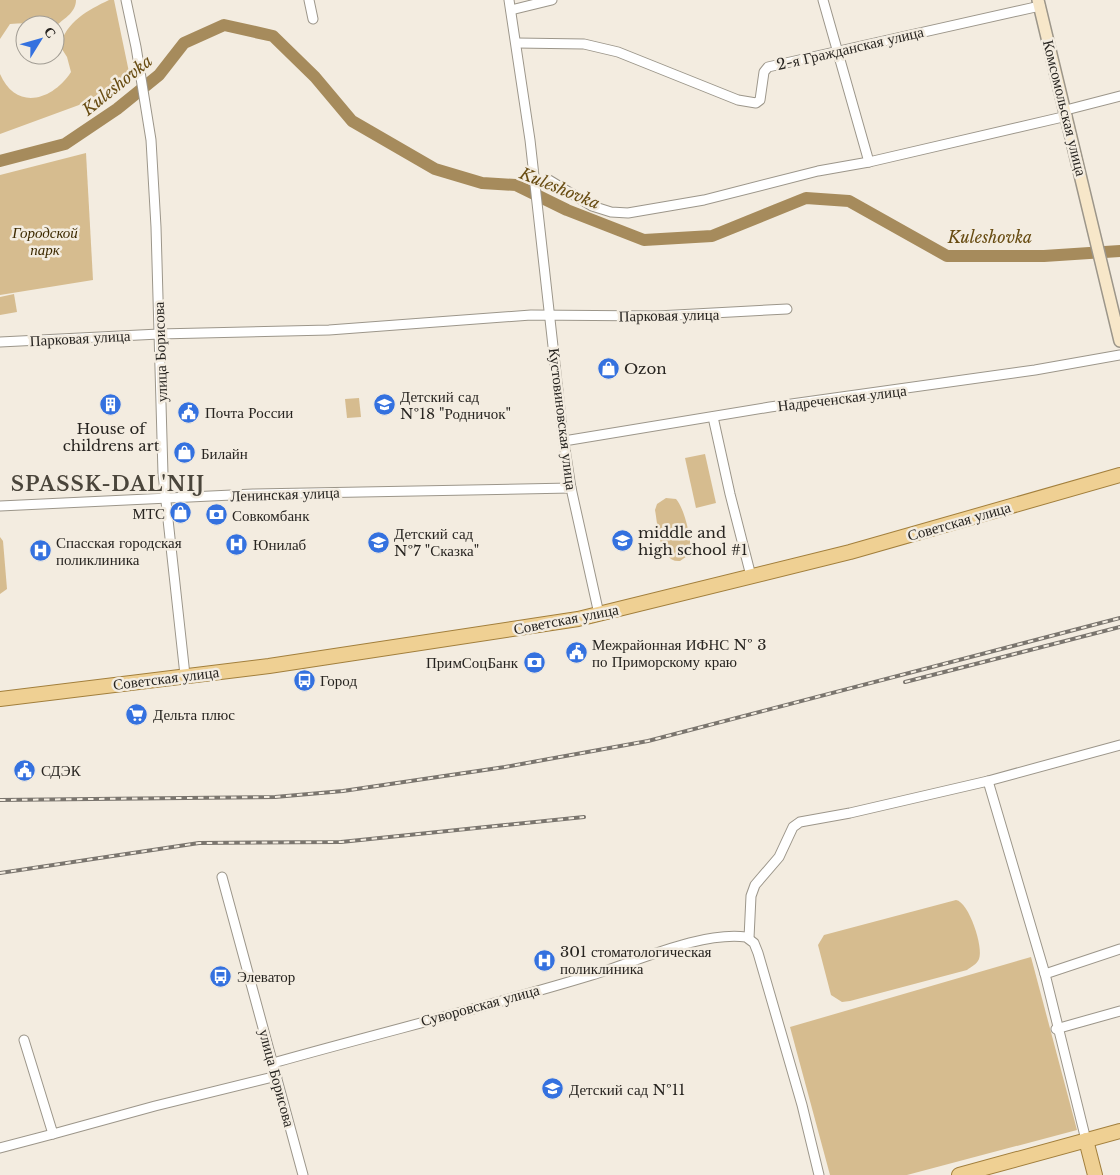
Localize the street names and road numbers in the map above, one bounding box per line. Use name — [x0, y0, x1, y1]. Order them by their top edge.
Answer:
street label: 2-я Гражданская улица — [775, 22, 926, 74]
street label: Комсомольская улица — [1039, 38, 1091, 178]
street label: улица Борисова — [149, 301, 171, 403]
street label: Парковая улица — [618, 305, 720, 325]
street label: Парковая улица — [29, 326, 131, 350]
street label: Кустовиновская улица — [545, 347, 581, 492]
street label: Надреченская улица — [776, 381, 908, 415]
street label: Ленинская улица — [230, 483, 340, 505]
street label: Советская улица — [905, 497, 1013, 545]
street label: Советская улица — [512, 599, 620, 638]
street label: Советская улица — [112, 662, 220, 694]
street label: Суворовская улица — [419, 980, 542, 1030]
street label: улица Борисова — [255, 1027, 299, 1129]

